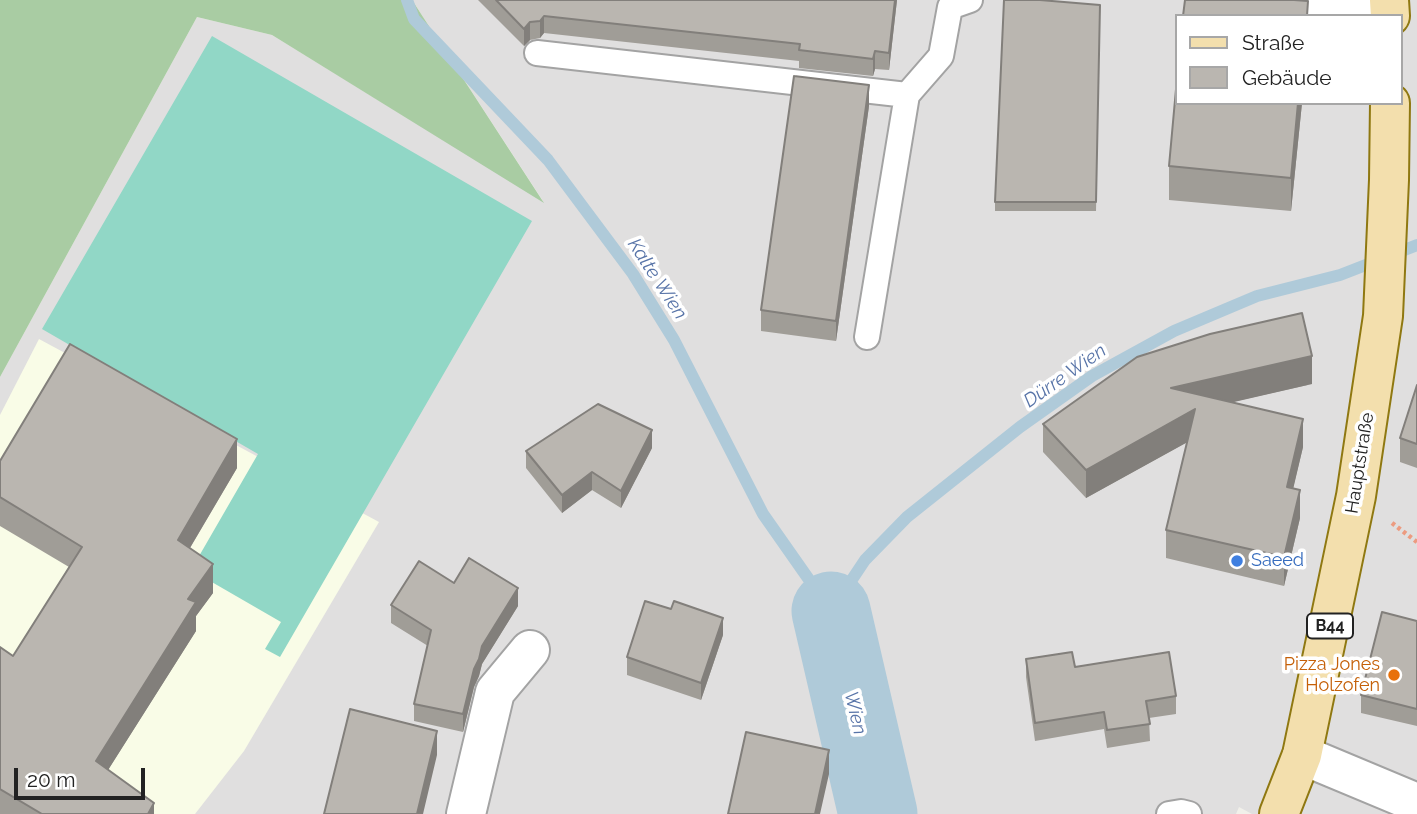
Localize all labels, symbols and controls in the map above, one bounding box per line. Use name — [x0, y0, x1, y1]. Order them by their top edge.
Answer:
legend — [1176, 14, 1403, 105]
text: Straße — [1242, 30, 1304, 55]
text: Gebäude — [1242, 65, 1332, 90]
water label: Kalte Wien — [622, 234, 692, 324]
water label: Dürre Wien — [1019, 339, 1111, 413]
street label: Hauptstraße — [1341, 411, 1379, 515]
place label: Saeed — [1251, 550, 1304, 572]
marker: Saeed — [1229, 553, 1245, 569]
road number: B44 — [1307, 614, 1353, 638]
place label: Pizza Jones Holzofen — [1284, 654, 1380, 696]
marker: Pizza Jones Holzofen — [1386, 667, 1402, 683]
water label: Wien — [839, 689, 871, 737]
scale bar — [18, 754, 149, 798]
text: 20 m — [27, 767, 75, 792]

